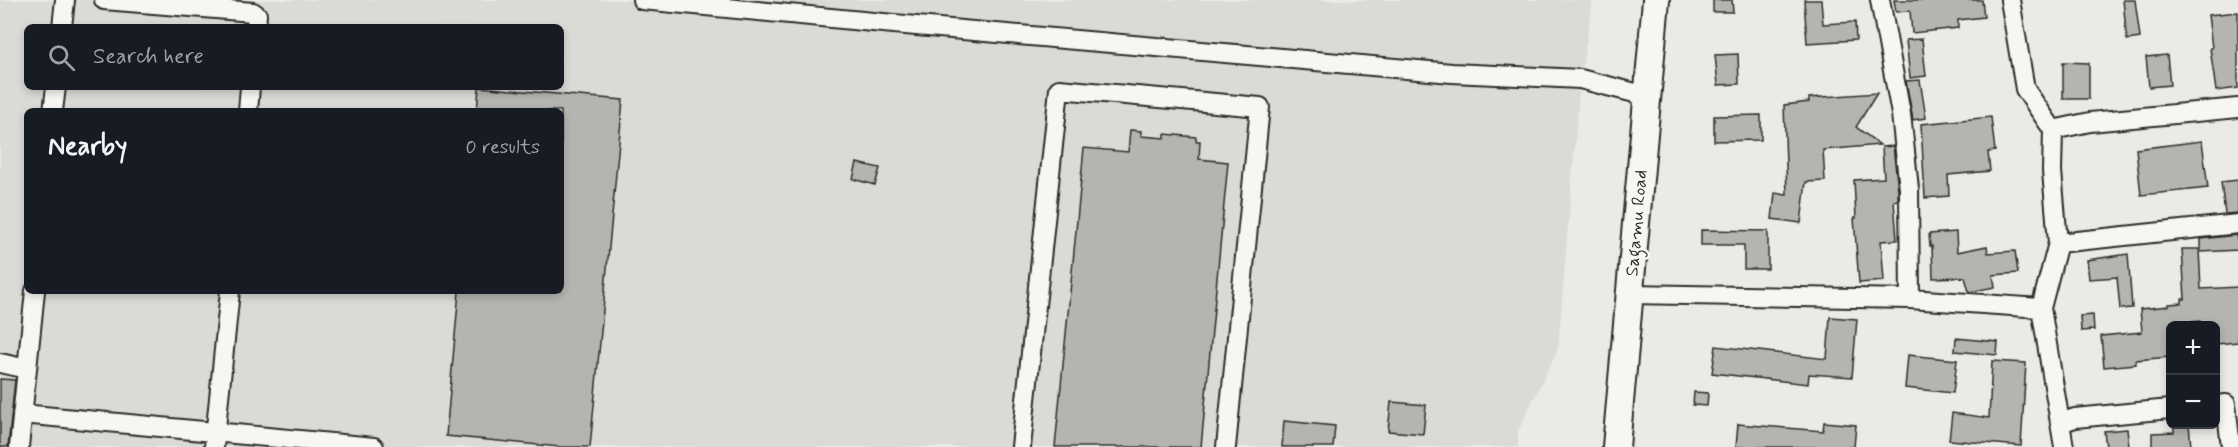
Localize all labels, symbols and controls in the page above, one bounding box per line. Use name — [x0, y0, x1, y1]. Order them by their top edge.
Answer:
search box — [24, 24, 564, 90]
icon: search — [45, 41, 78, 74]
text: Search here — [93, 43, 204, 71]
text: Nearby — [48, 130, 127, 164]
text: 0 results — [466, 134, 540, 161]
street label: Sagamu Road — [1620, 169, 1656, 277]
map controls — [2166, 321, 2220, 429]
button: + — [2166, 321, 2220, 375]
button: − — [2166, 375, 2220, 429]

